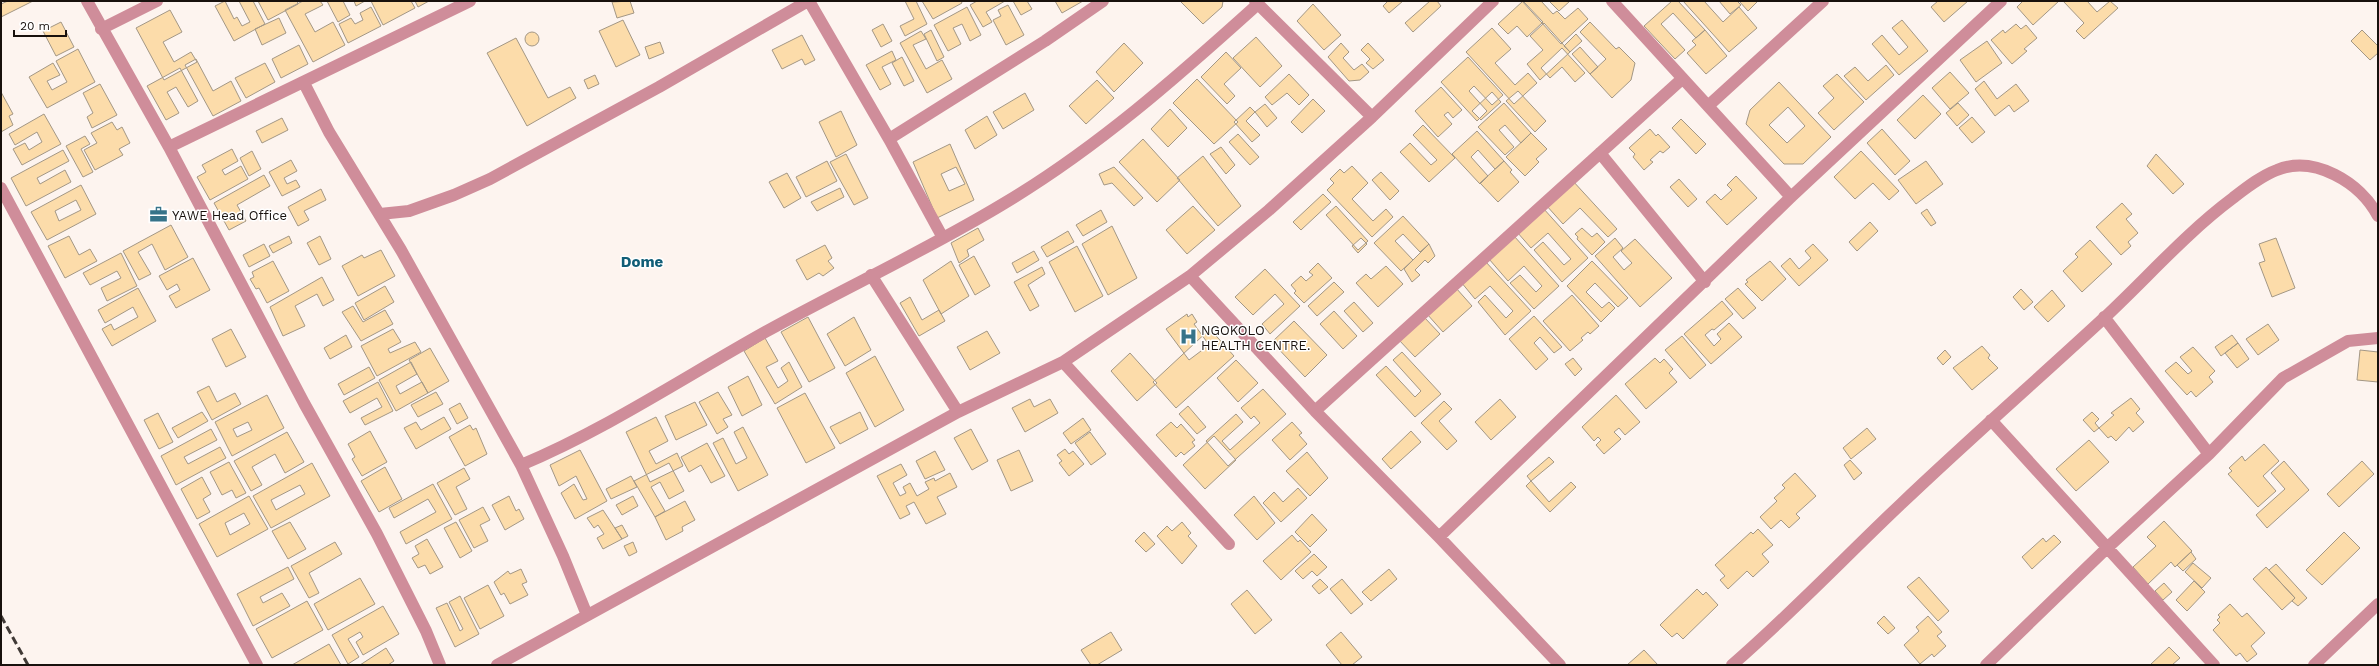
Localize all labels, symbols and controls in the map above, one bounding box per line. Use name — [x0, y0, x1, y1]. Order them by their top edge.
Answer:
scale bar — [14, 12, 66, 38]
text: 20 m — [20, 19, 50, 33]
office icon: YAWE Head Office — [149, 205, 169, 225]
place label: YAWE Head Office — [172, 208, 287, 223]
district label: Dome — [621, 253, 664, 271]
place label: NGOKOLO HEALTH CENTRE. — [1201, 323, 1310, 353]
hospital icon: NGOKOLO HEALTH CENTRE. — [1178, 327, 1198, 347]

